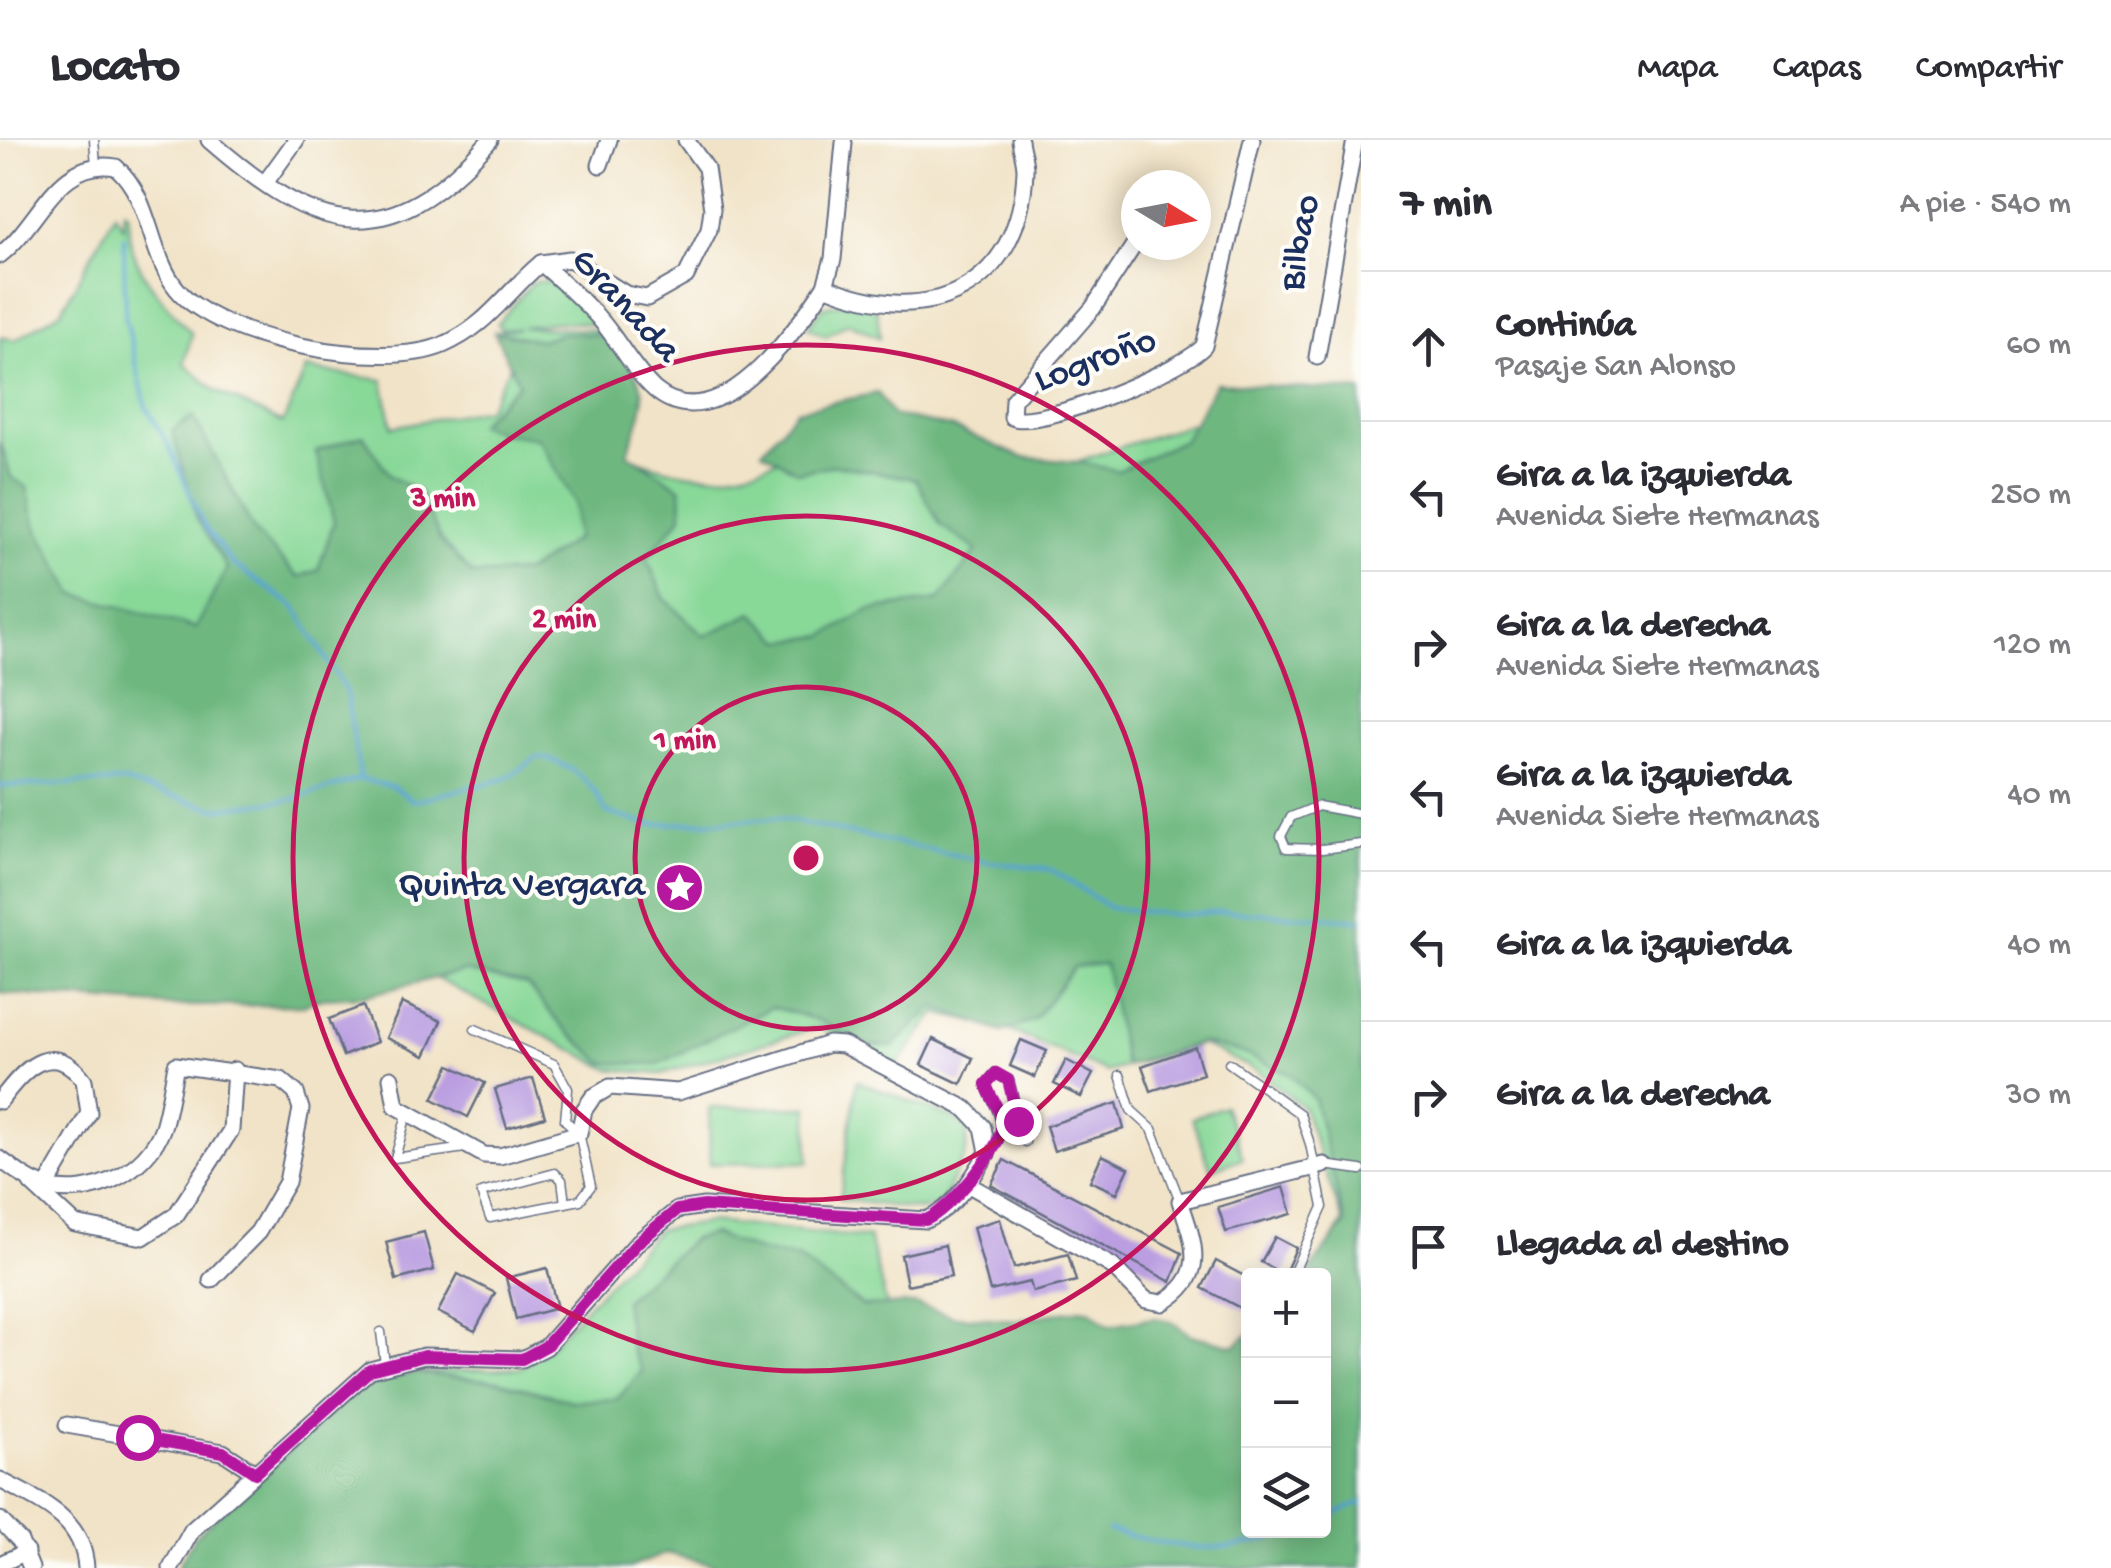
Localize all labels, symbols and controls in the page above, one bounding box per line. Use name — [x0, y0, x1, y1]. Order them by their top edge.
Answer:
text: Locato — [50, 41, 180, 98]
text: Mapa — [1637, 49, 1718, 90]
text: Capas — [1773, 49, 1861, 90]
text: Compartir — [1916, 49, 2061, 90]
north arrow — [1121, 170, 1211, 260]
text: 7 min — [1401, 181, 1492, 230]
text: A pie · 540 m — [1900, 186, 2071, 224]
street label: Bilbao — [1272, 191, 1332, 296]
street label: Granada — [560, 240, 689, 375]
text: Continúa — [1496, 305, 1635, 349]
icon: ahead — [1401, 319, 1456, 374]
street label: Logroño — [1029, 320, 1163, 404]
text: 60 m — [2006, 327, 2071, 365]
text: Pasaje San Alonso — [1496, 349, 1736, 387]
text: Gira a la izquierda — [1496, 455, 1791, 499]
icon: left — [1401, 469, 1456, 524]
text: 250 m — [1990, 477, 2071, 515]
text: 3 min — [410, 483, 476, 518]
text: Avenida Siete Hermanas — [1496, 499, 1819, 537]
text: 2 min — [532, 604, 597, 639]
text: Gira a la derecha — [1496, 605, 1770, 649]
icon: right — [1401, 619, 1456, 674]
text: 120 m — [1994, 627, 2071, 665]
text: Avenida Siete Hermanas — [1496, 649, 1819, 687]
text: 1 min — [653, 725, 716, 760]
text: Gira a la izquierda — [1496, 755, 1791, 799]
icon: left — [1401, 769, 1456, 824]
text: 40 m — [2007, 777, 2071, 815]
text: Avenida Siete Hermanas — [1496, 799, 1819, 837]
centre of rings — [788, 840, 824, 876]
place icon: Quinta Vergara — [654, 861, 706, 913]
place label: Quinta Vergara — [398, 865, 647, 909]
icon: left — [1401, 919, 1456, 974]
text: Gira a la izquierda — [1496, 924, 1791, 968]
text: 40 m — [2007, 927, 2071, 965]
icon: right — [1401, 1069, 1456, 1124]
text: Gira a la derecha — [1496, 1074, 1770, 1118]
text: 30 m — [2006, 1077, 2071, 1115]
route end — [996, 1099, 1042, 1145]
icon: arrive — [1401, 1219, 1456, 1274]
text: Llegada al destino — [1496, 1224, 1789, 1268]
map controls — [1241, 1268, 1331, 1538]
button: + — [1241, 1268, 1331, 1358]
button: − — [1241, 1358, 1331, 1448]
route start — [116, 1415, 162, 1461]
button: layers — [1241, 1448, 1331, 1538]

